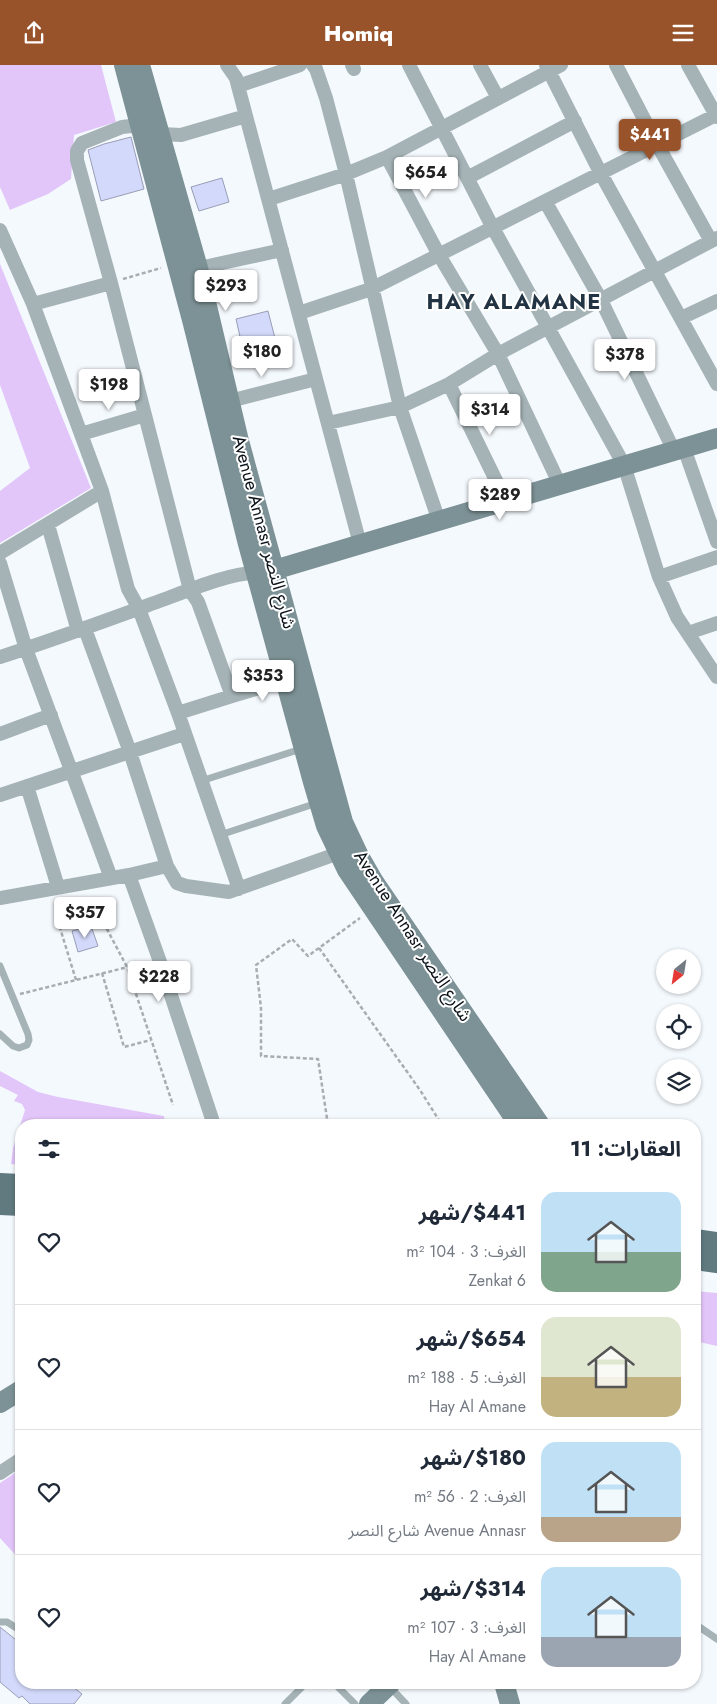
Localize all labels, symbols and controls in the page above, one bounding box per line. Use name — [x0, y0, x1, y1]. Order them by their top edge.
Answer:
text: Homiq — [324, 17, 393, 49]
icon: share — [20, 19, 48, 47]
icon: menu — [669, 19, 697, 47]
pin: $441 — [620, 119, 680, 161]
text: $441 — [630, 123, 670, 146]
pin: $654 — [396, 157, 456, 199]
text: $654 — [405, 161, 447, 184]
pin: $293 — [196, 269, 256, 312]
text: $293 — [205, 274, 247, 297]
district label: HAY ALAMANE — [426, 285, 602, 317]
pin: $180 — [232, 335, 292, 378]
pin: $378 — [595, 339, 655, 381]
text: $180 — [243, 340, 281, 363]
text: $378 — [605, 343, 645, 366]
pin: $198 — [79, 369, 139, 411]
text: $198 — [90, 373, 128, 396]
pin: $314 — [460, 393, 520, 436]
text: $314 — [470, 398, 510, 421]
street label: Avenue Annasr شارع النصر — [225, 432, 302, 632]
pin: $289 — [470, 479, 530, 521]
text: $289 — [479, 483, 521, 506]
pin: $353 — [233, 659, 293, 702]
text: $353 — [243, 664, 283, 687]
street label: Avenue Annasr شارع النصر — [347, 845, 478, 1027]
pin: $357 — [55, 897, 115, 939]
text: $357 — [65, 901, 105, 924]
north arrow — [656, 949, 701, 994]
map controls — [656, 949, 701, 1104]
pin: $228 — [129, 961, 189, 1003]
text: $228 — [139, 965, 179, 988]
button: locate — [656, 1004, 701, 1049]
button: layers — [656, 1059, 701, 1104]
text: العقارات: 11 — [570, 1134, 681, 1164]
icon: filters — [35, 1135, 63, 1163]
text: $441/شهر — [419, 1198, 526, 1228]
icon: home — [581, 1212, 641, 1272]
icon: heart — [35, 1228, 63, 1256]
text: الغرف: 3 · 104 m² — [406, 1240, 526, 1263]
text: Zenkat 6 — [469, 1269, 526, 1292]
text: $654/شهر — [417, 1324, 526, 1354]
icon: home — [581, 1337, 641, 1397]
icon: heart — [35, 1353, 63, 1381]
text: الغرف: 5 · 188 m² — [408, 1366, 526, 1389]
text: Hay Al Amane — [429, 1395, 526, 1418]
text: $180/شهر — [421, 1443, 526, 1473]
icon: home — [581, 1462, 641, 1522]
icon: heart — [35, 1478, 63, 1506]
text: الغرف: 2 · 56 m² — [414, 1485, 526, 1508]
text: Avenue Annasr شارع النصر — [349, 1519, 526, 1542]
text: $314/شهر — [420, 1574, 526, 1604]
icon: home — [581, 1587, 641, 1647]
icon: heart — [35, 1603, 63, 1631]
text: الغرف: 3 · 107 m² — [407, 1616, 526, 1639]
text: Hay Al Amane — [429, 1645, 526, 1668]

